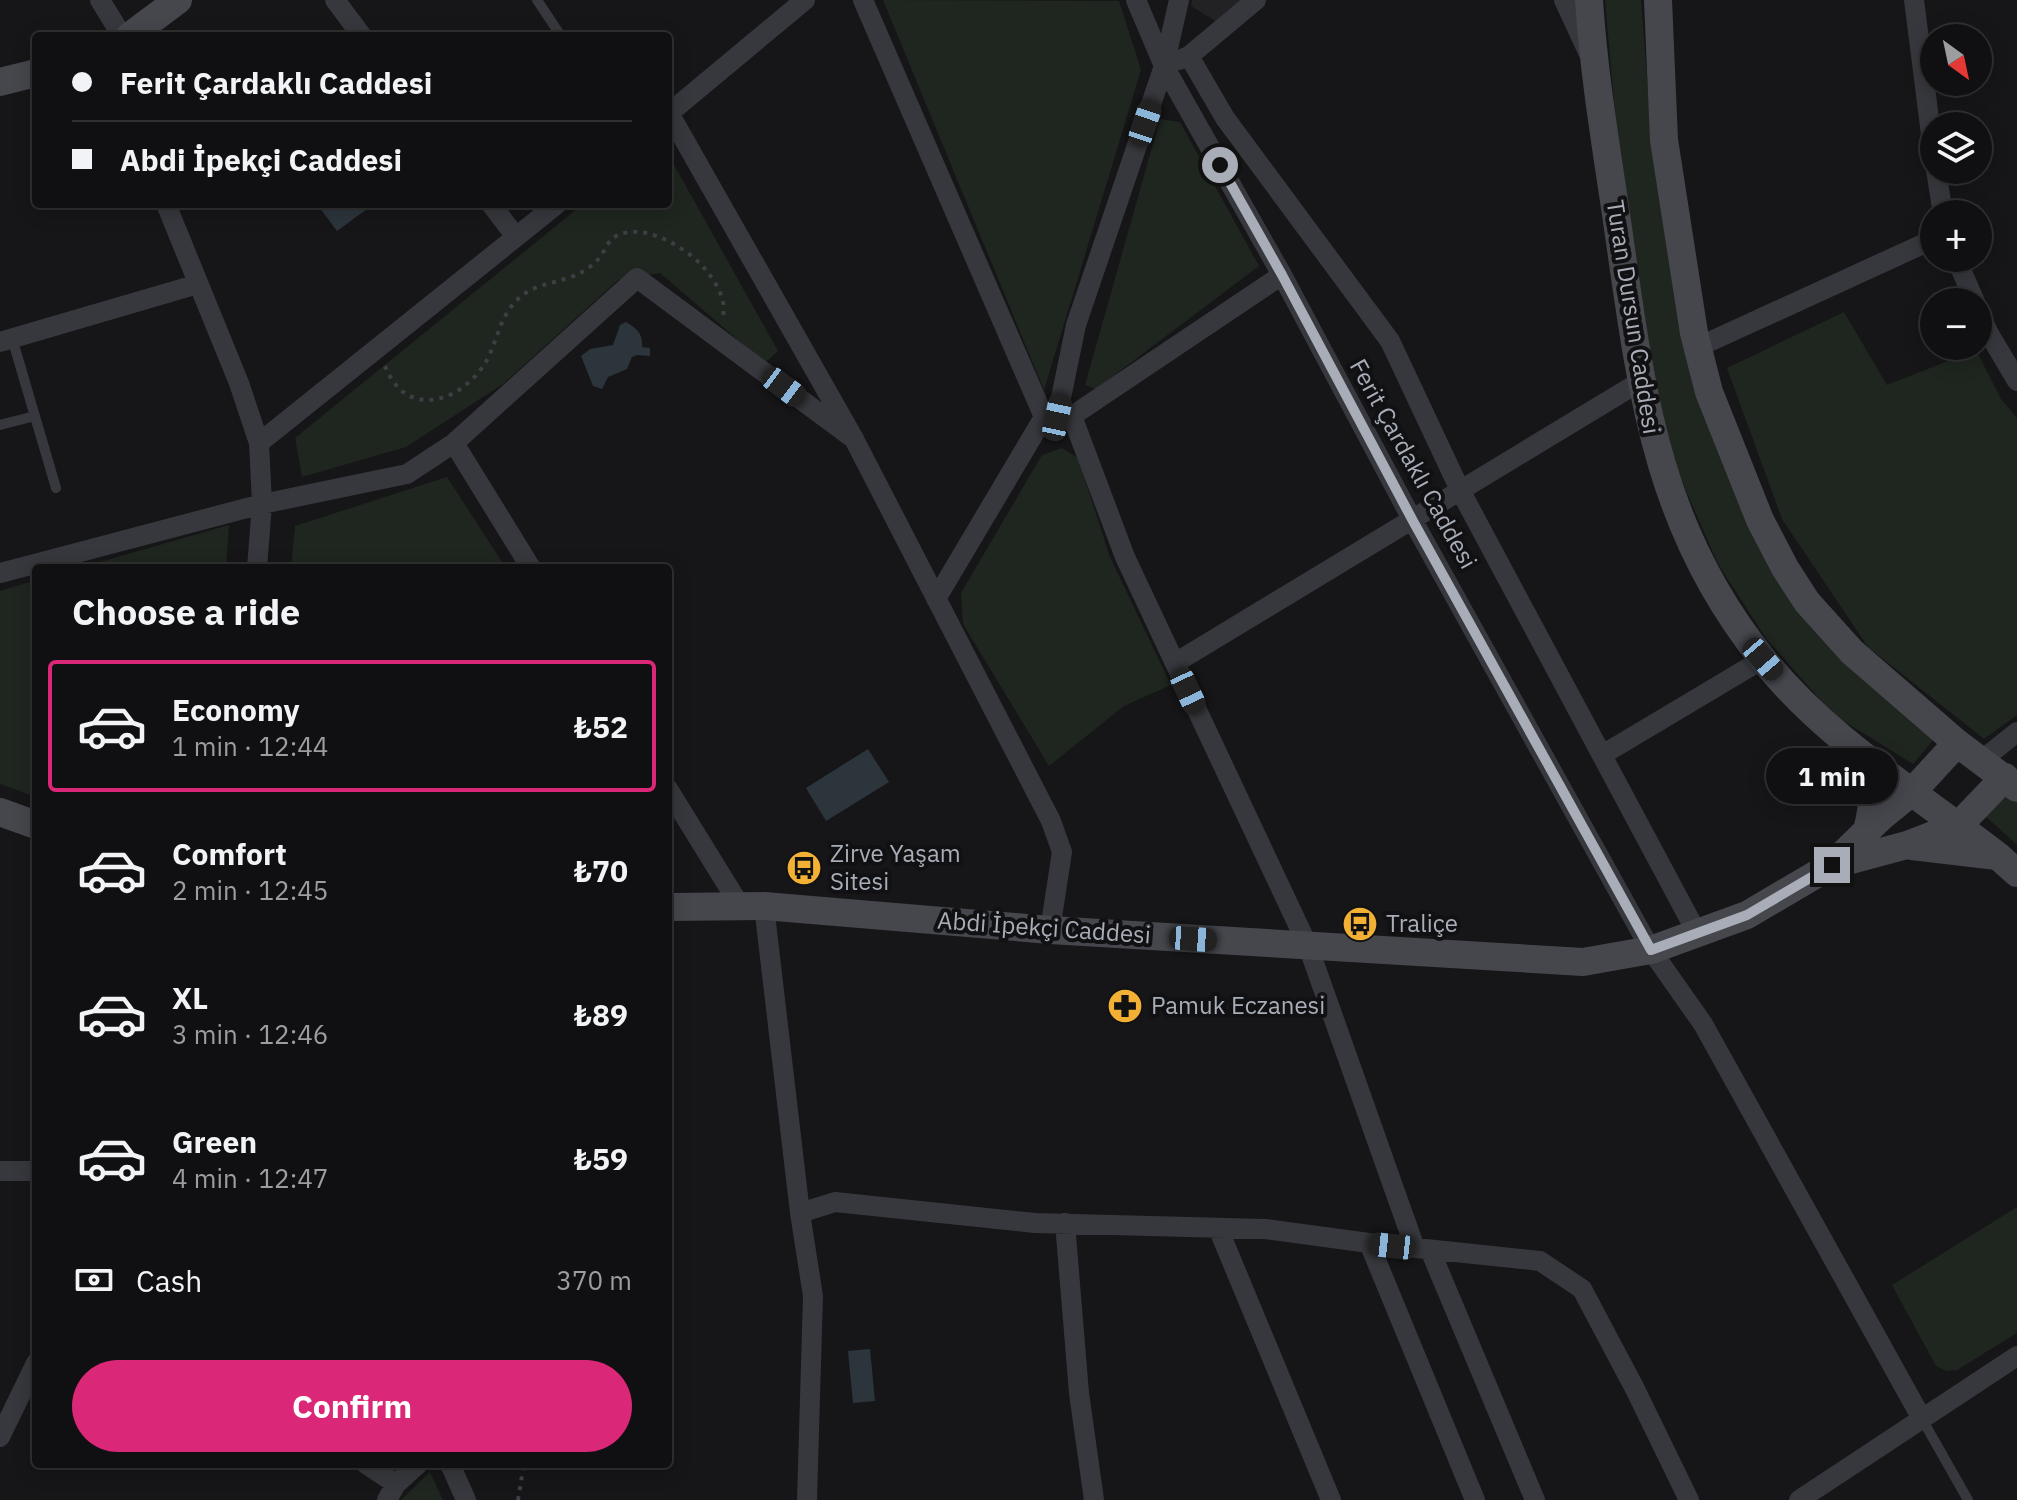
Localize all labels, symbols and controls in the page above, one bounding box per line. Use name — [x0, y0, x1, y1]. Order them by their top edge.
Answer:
north arrow — [1920, 24, 1992, 96]
map controls — [1920, 24, 1992, 360]
text: Ferit Çardaklı Caddesi — [120, 63, 432, 102]
car — [1126, 96, 1164, 150]
button: layers — [1920, 112, 1992, 184]
text: Abdi İpekçi Caddesi — [120, 140, 402, 179]
route start — [1202, 147, 1238, 183]
street label: Turan Dursun Caddesi — [1600, 198, 1668, 436]
button: + — [1920, 200, 1992, 272]
button: − — [1920, 288, 1992, 360]
street label: Ferit Çardaklı Caddesi — [1343, 353, 1485, 574]
car — [758, 363, 810, 411]
car — [1040, 391, 1074, 443]
text: Choose a ride — [72, 588, 300, 635]
car — [1738, 633, 1788, 685]
car — [1167, 664, 1209, 718]
icon: car — [76, 690, 148, 762]
text: Economy — [172, 690, 300, 729]
text: ₺52 — [574, 707, 628, 746]
text: 1 min · 12:44 — [172, 729, 328, 763]
callout: 1 min — [1766, 749, 1898, 805]
text: 1 min — [1798, 759, 1866, 793]
icon: car — [76, 834, 148, 906]
text: Comfort — [172, 834, 287, 873]
place label: Zirve Yaşam Sitesi — [830, 837, 961, 897]
route end — [1814, 847, 1850, 883]
bus stop icon: Zirve Yaşam Sitesi — [785, 849, 823, 887]
text: ₺70 — [574, 851, 628, 890]
text: 2 min · 12:45 — [172, 873, 328, 907]
street label: Abdi İpekçi Caddesi — [936, 904, 1152, 950]
bus stop icon: Traliçe — [1341, 905, 1379, 943]
place label: Traliçe — [1386, 907, 1458, 939]
car — [1168, 925, 1218, 953]
icon: car — [76, 978, 148, 1050]
text: XL — [172, 978, 208, 1017]
pharmacy icon: Pamuk Eczanesi — [1106, 987, 1144, 1025]
place label: Pamuk Eczanesi — [1151, 989, 1325, 1021]
text: ₺89 — [574, 995, 628, 1034]
text: 3 min · 12:46 — [172, 1017, 328, 1051]
icon: car — [76, 1122, 148, 1194]
text: Green — [172, 1122, 257, 1161]
text: ₺59 — [574, 1139, 628, 1178]
text: 4 min · 12:47 — [172, 1161, 328, 1195]
car — [1367, 1232, 1417, 1260]
icon: cash — [72, 1258, 116, 1302]
text: Cash — [136, 1261, 202, 1300]
text: 370 m — [556, 1263, 632, 1297]
button: Confirm — [72, 1360, 632, 1452]

